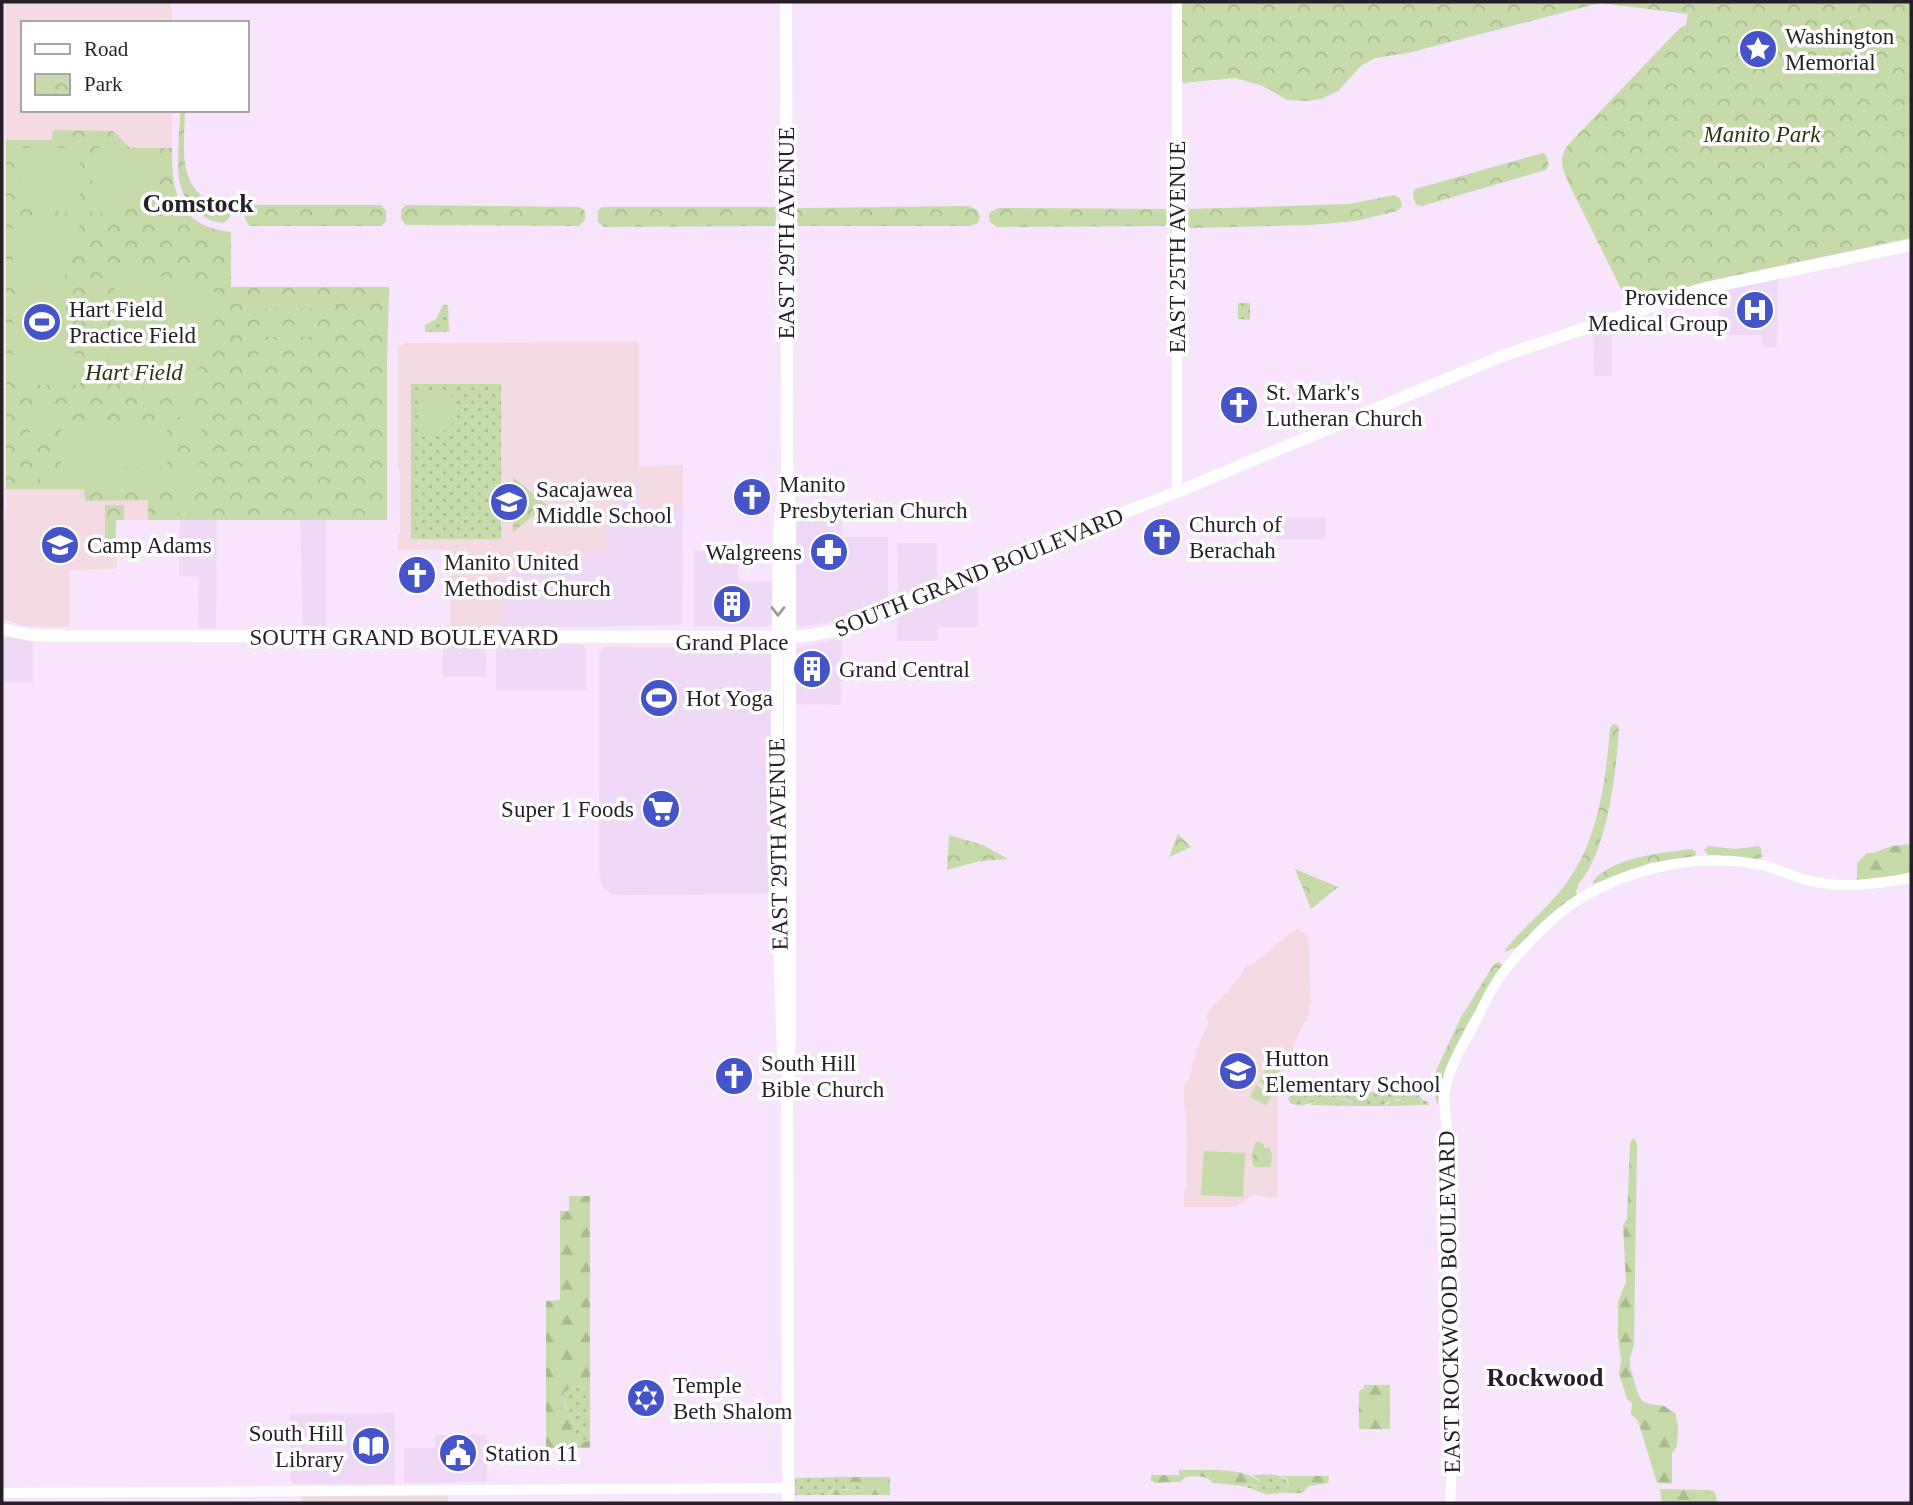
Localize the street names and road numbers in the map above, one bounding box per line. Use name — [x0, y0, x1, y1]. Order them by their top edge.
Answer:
street label: EAST 29TH AVENUE — [774, 127, 799, 339]
street label: EAST 25TH AVENUE — [1165, 141, 1190, 353]
street label: SOUTH GRAND BOULEVARD — [831, 503, 1127, 642]
street label: SOUTH GRAND BOULEVARD — [250, 625, 558, 650]
street label: EAST 29TH AVENUE — [764, 738, 793, 950]
street label: EAST ROCKWOOD BOULEVARD — [1434, 1130, 1465, 1474]

